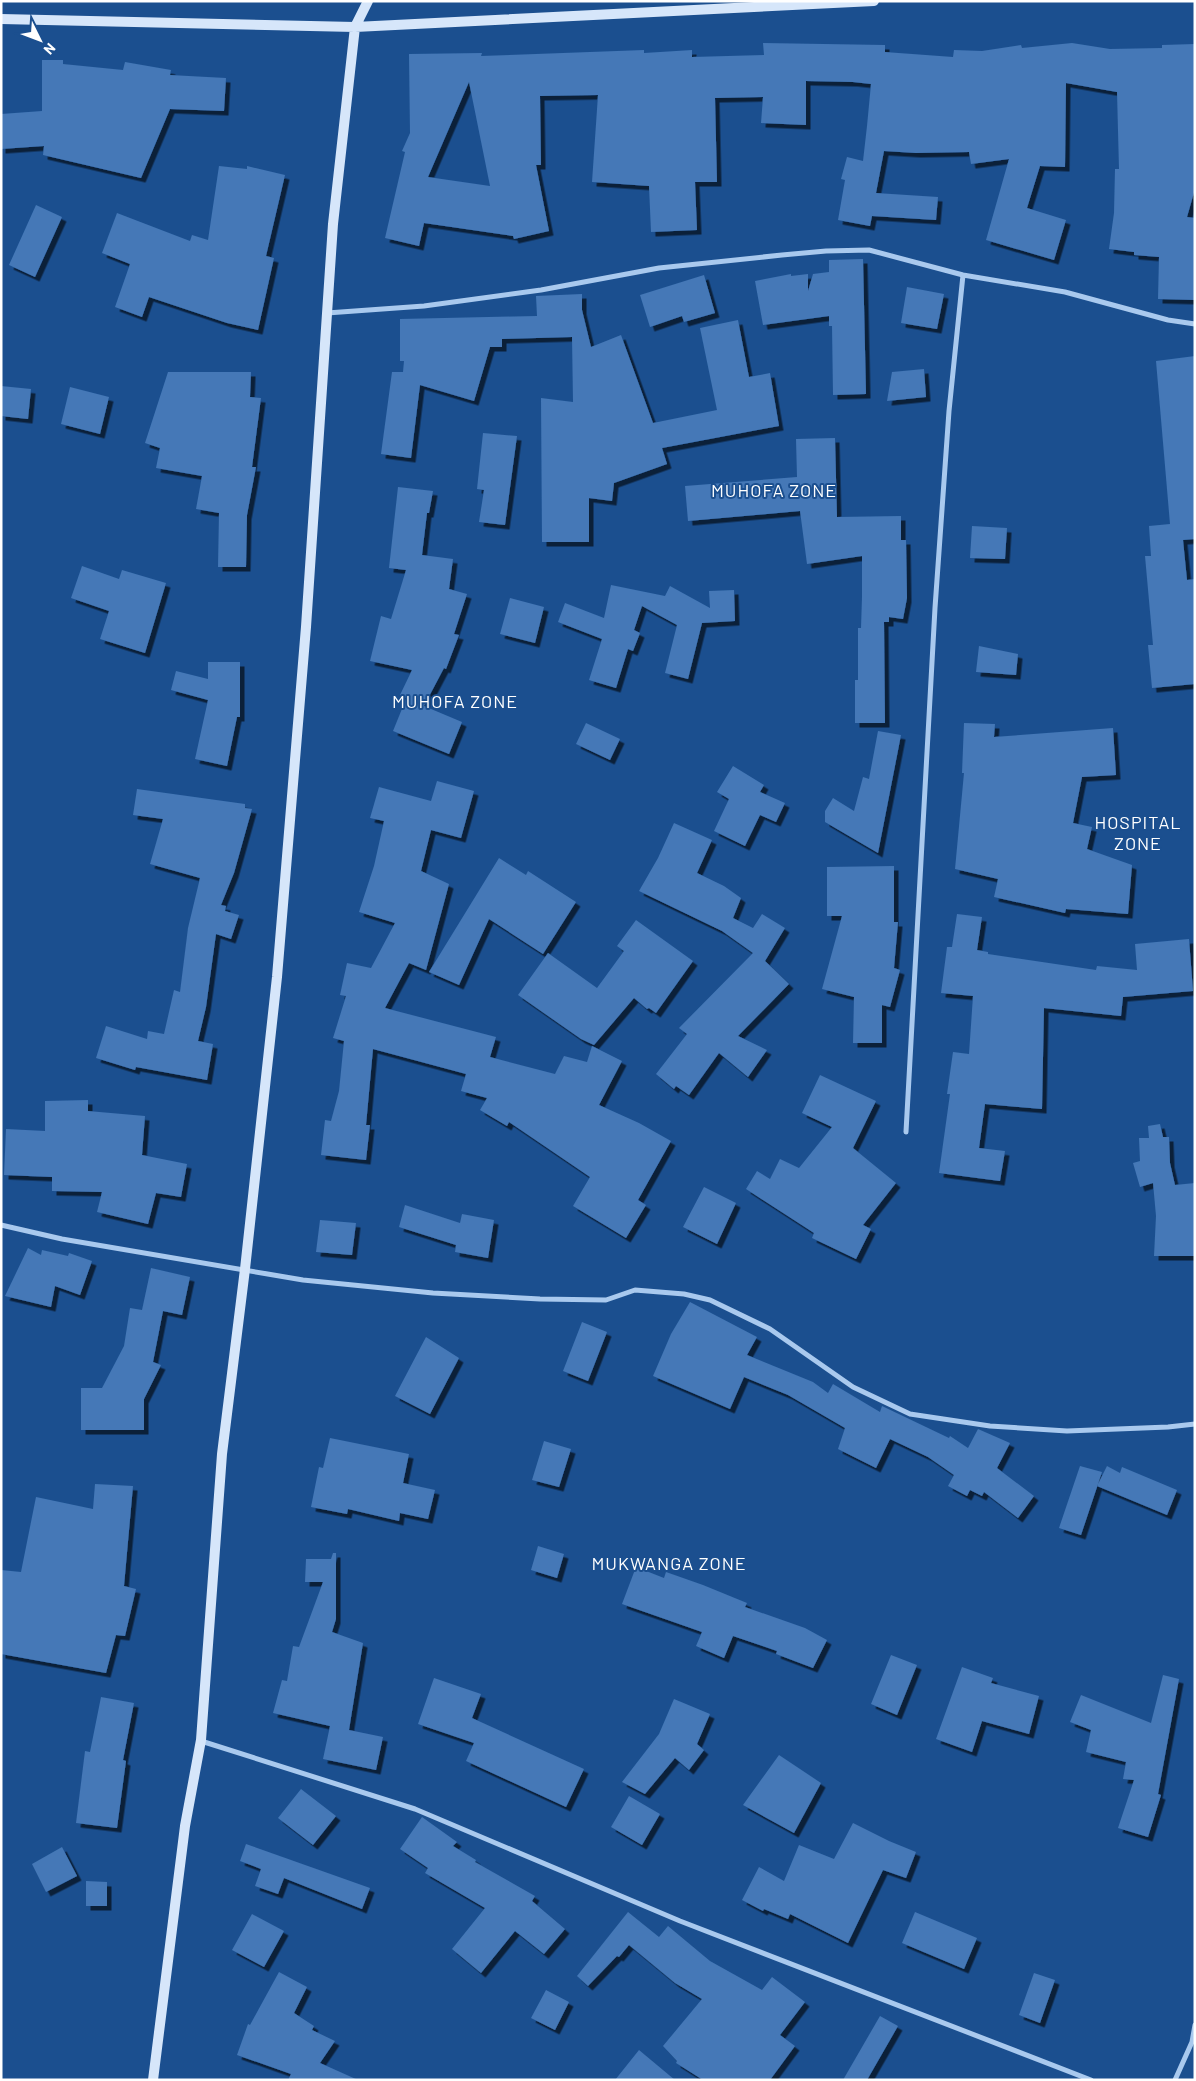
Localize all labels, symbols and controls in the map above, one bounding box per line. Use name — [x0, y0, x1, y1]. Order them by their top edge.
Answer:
north arrow — [15, 15, 65, 65]
text: N — [41, 40, 59, 58]
district label: MUHOFA ZONE — [711, 479, 837, 501]
district label: MUHOFA ZONE — [392, 690, 518, 712]
district label: HOSPITAL ZONE — [1094, 811, 1182, 854]
district label: MUKWANGA ZONE — [591, 1552, 747, 1574]

